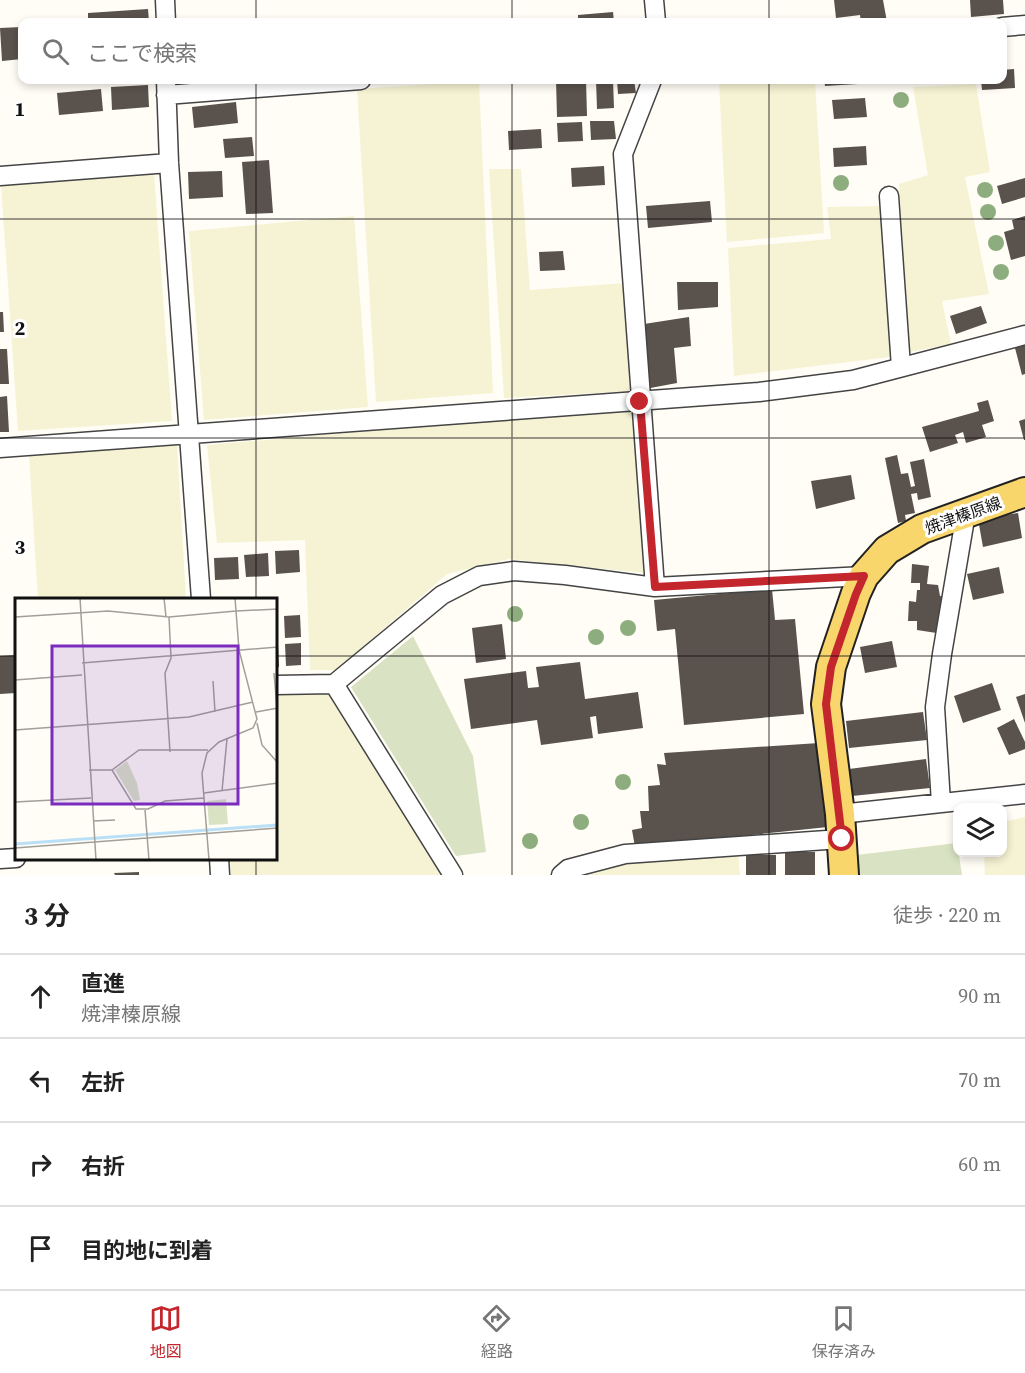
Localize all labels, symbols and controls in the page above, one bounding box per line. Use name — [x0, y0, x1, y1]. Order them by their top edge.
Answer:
search box — [18, 18, 1007, 84]
icon: search — [39, 35, 72, 68]
text: ここで検索 — [87, 38, 197, 68]
text: 1 — [15, 95, 25, 123]
text: 2 — [15, 314, 26, 342]
route end — [626, 388, 652, 414]
street label: 焼津榛原線 — [922, 491, 1004, 539]
text: 3 — [15, 533, 26, 561]
inset map — [15, 598, 278, 860]
map controls — [953, 803, 1007, 857]
button: layers — [953, 803, 1007, 857]
route start — [828, 825, 854, 851]
text: 3 分 — [24, 898, 70, 934]
text: 徒歩 · 220 m — [893, 901, 1001, 929]
text: 直進 — [81, 968, 125, 998]
icon: ahead — [24, 980, 57, 1013]
text: 90 m — [958, 982, 1001, 1010]
text: 焼津榛原線 — [81, 1000, 181, 1028]
icon: left — [24, 1064, 57, 1097]
text: 70 m — [958, 1066, 1001, 1094]
text: 左折 — [81, 1067, 125, 1097]
icon: right — [24, 1148, 57, 1181]
text: 60 m — [958, 1150, 1001, 1178]
text: 右折 — [81, 1151, 125, 1181]
icon: arrive — [24, 1232, 57, 1265]
text: 目的地に到着 — [81, 1235, 213, 1265]
tab: 地図 — [149, 1302, 182, 1362]
tab: 経路 — [480, 1302, 513, 1362]
tab: 保存済み — [812, 1302, 876, 1362]

